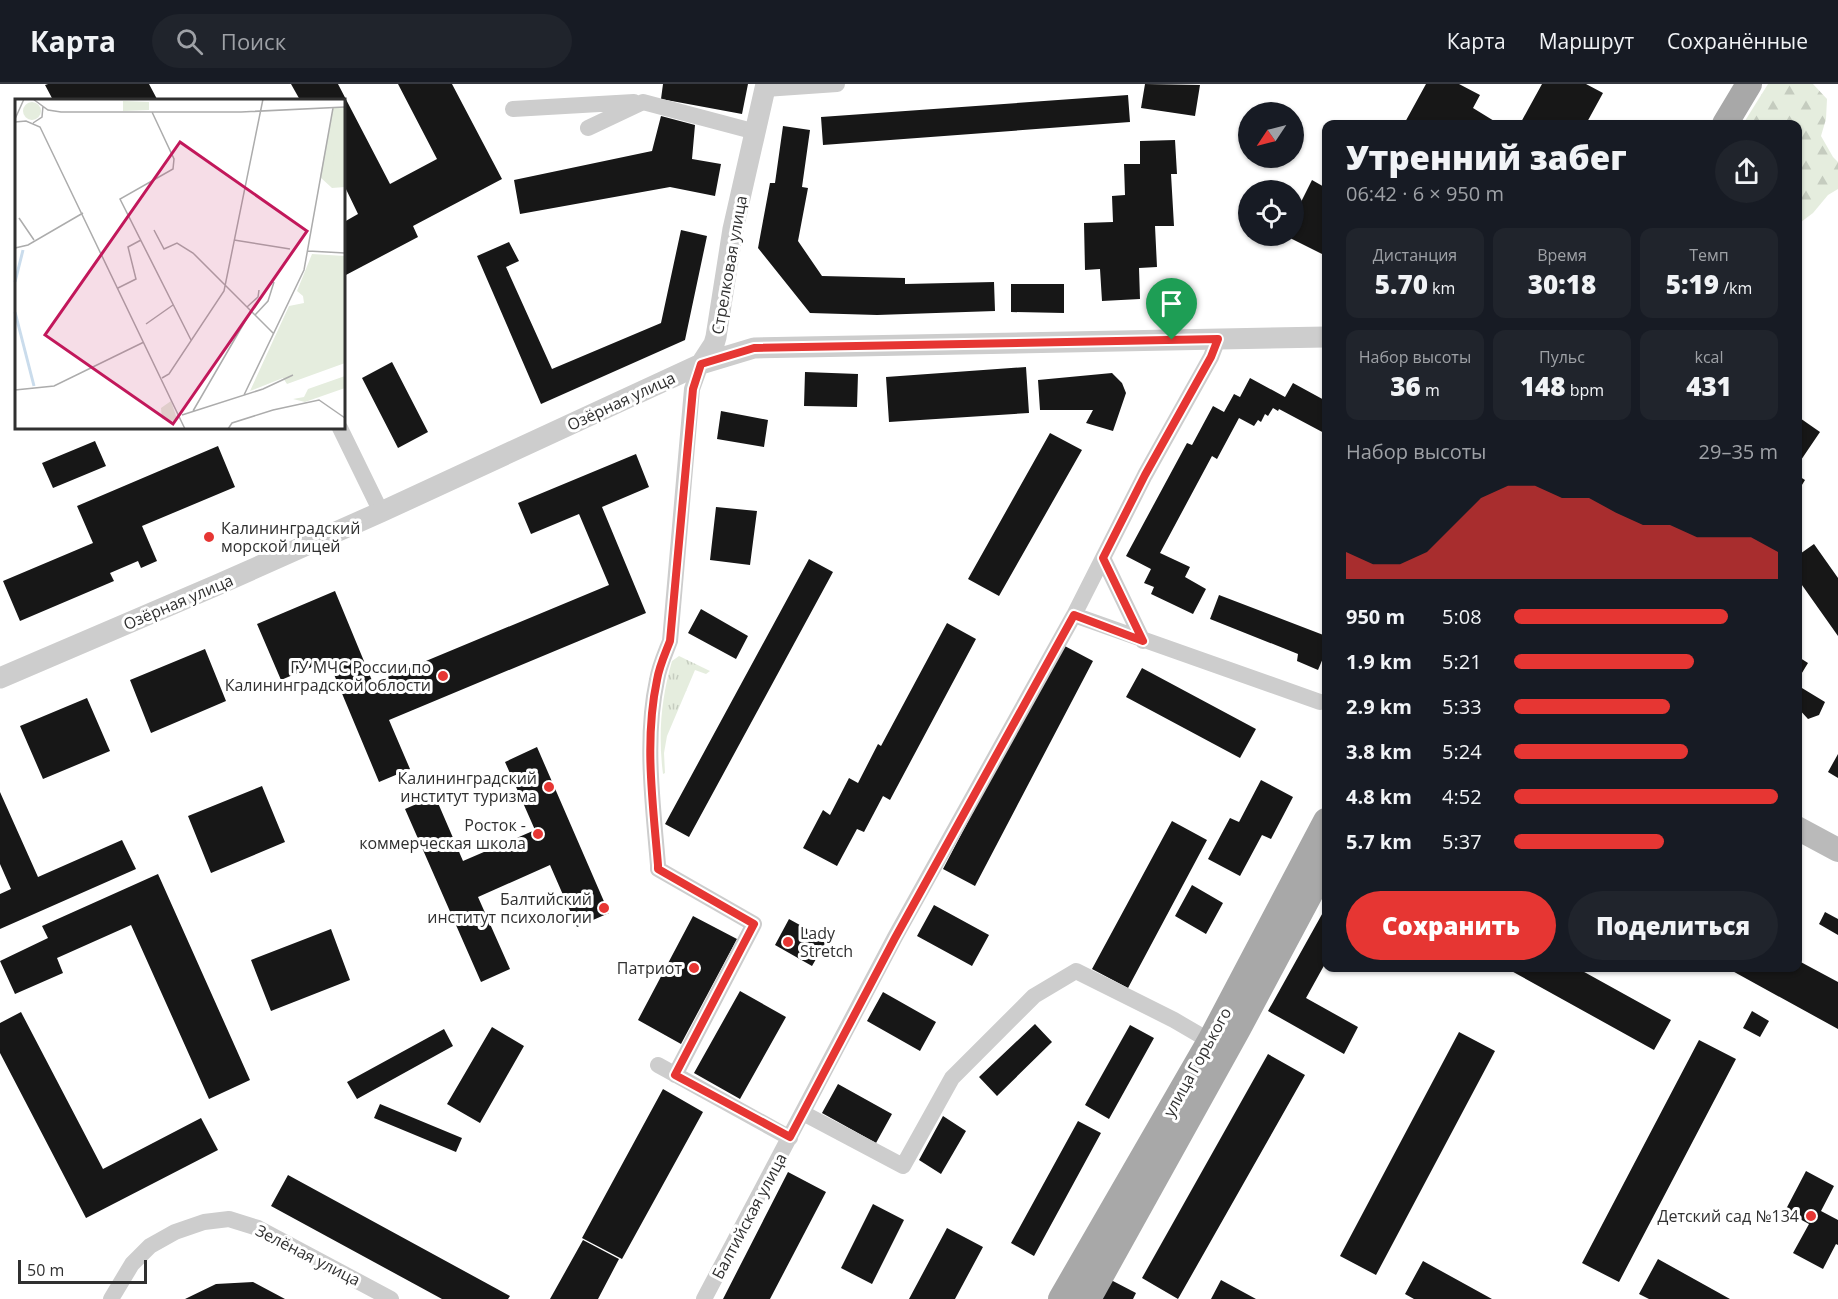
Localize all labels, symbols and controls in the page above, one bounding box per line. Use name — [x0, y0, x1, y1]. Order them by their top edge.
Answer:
search box — [152, 14, 572, 68]
text: Карта — [30, 22, 116, 60]
icon: search — [173, 25, 206, 58]
text: Поиск — [221, 26, 286, 56]
text: Карта — [1447, 27, 1506, 55]
text: Маршрут — [1539, 27, 1634, 55]
text: Сохранённые — [1667, 27, 1808, 55]
inset map — [15, 99, 345, 429]
north arrow — [1238, 102, 1304, 168]
map controls — [1238, 102, 1304, 246]
text: Утренний забег — [1346, 135, 1627, 180]
button: share — [1715, 140, 1778, 203]
button: locate — [1238, 180, 1304, 246]
text: 06:42 · 6 × 950 m — [1346, 180, 1504, 207]
street label: Стрелковая улица — [706, 194, 752, 336]
text: Дистанция — [1373, 244, 1457, 266]
text: Время — [1537, 244, 1587, 266]
text: Темп — [1689, 244, 1729, 266]
text: 5.70 — [1375, 266, 1428, 302]
text: 30:18 — [1528, 266, 1596, 302]
text: 5:19 — [1666, 266, 1719, 302]
text: km — [1428, 277, 1455, 299]
text: /km — [1719, 277, 1752, 299]
pin — [1146, 278, 1197, 340]
icon: arrive — [1155, 287, 1188, 320]
text: Набор высоты — [1359, 346, 1471, 368]
text: Пульс — [1539, 346, 1585, 368]
text: kcal — [1695, 346, 1724, 368]
street label: Озёрная улица — [563, 366, 679, 436]
text: 36 — [1390, 368, 1421, 404]
text: 148 — [1520, 368, 1566, 404]
text: 431 — [1686, 368, 1732, 404]
text: m — [1421, 379, 1440, 401]
text: bpm — [1566, 379, 1604, 401]
text: Набор высоты — [1346, 438, 1486, 465]
text: 29–35 m — [1699, 438, 1778, 465]
place label: Калининградский морской лицей — [221, 517, 360, 557]
marker: Калининградский морской лицей — [202, 530, 216, 544]
street label: Озёрная улица — [120, 569, 236, 635]
text: 950 m — [1346, 603, 1405, 630]
text: 5:08 — [1442, 603, 1482, 630]
text: 1.9 km — [1346, 648, 1412, 675]
text: 5:21 — [1442, 648, 1482, 675]
place label: ГУ МЧС России по Калининградской облости — [225, 656, 431, 696]
marker: ГУ МЧС России по Калининградской облости — [436, 669, 450, 683]
text: 2.9 km — [1346, 693, 1412, 720]
text: 5:33 — [1442, 693, 1482, 720]
text: 3.8 km — [1346, 738, 1412, 765]
text: 5:24 — [1442, 738, 1482, 765]
place label: Калининградский институт туризма — [398, 767, 537, 807]
marker: Калининградский институт туризма — [542, 780, 556, 794]
text: 4.8 km — [1346, 783, 1412, 810]
text: 4:52 — [1442, 783, 1482, 810]
place label: Росток - коммерческая школа — [359, 814, 526, 854]
marker: Росток - коммерческая школа — [531, 827, 545, 841]
text: 5.7 km — [1346, 828, 1412, 855]
text: 5:37 — [1442, 828, 1482, 855]
place label: Балтийский институт психологии — [427, 888, 592, 928]
button: Сохранить — [1346, 891, 1556, 960]
button: Поделиться — [1568, 891, 1778, 960]
marker: Балтийский институт психологии — [597, 901, 611, 915]
place label: Lady Stretch — [800, 922, 853, 962]
marker: Lady Stretch — [781, 935, 795, 949]
place label: Патриот — [617, 957, 682, 979]
marker: Патриот — [687, 961, 701, 975]
street label: улица Горького — [1158, 1003, 1236, 1121]
street label: Балтийская улица — [706, 1149, 792, 1283]
place label: Детский сад №134 — [1657, 1205, 1799, 1227]
marker: Детский сад №134 — [1804, 1209, 1818, 1223]
street label: Зелёная улица — [252, 1219, 364, 1291]
scale bar — [18, 1257, 147, 1284]
text: 50 m — [27, 1259, 64, 1281]

